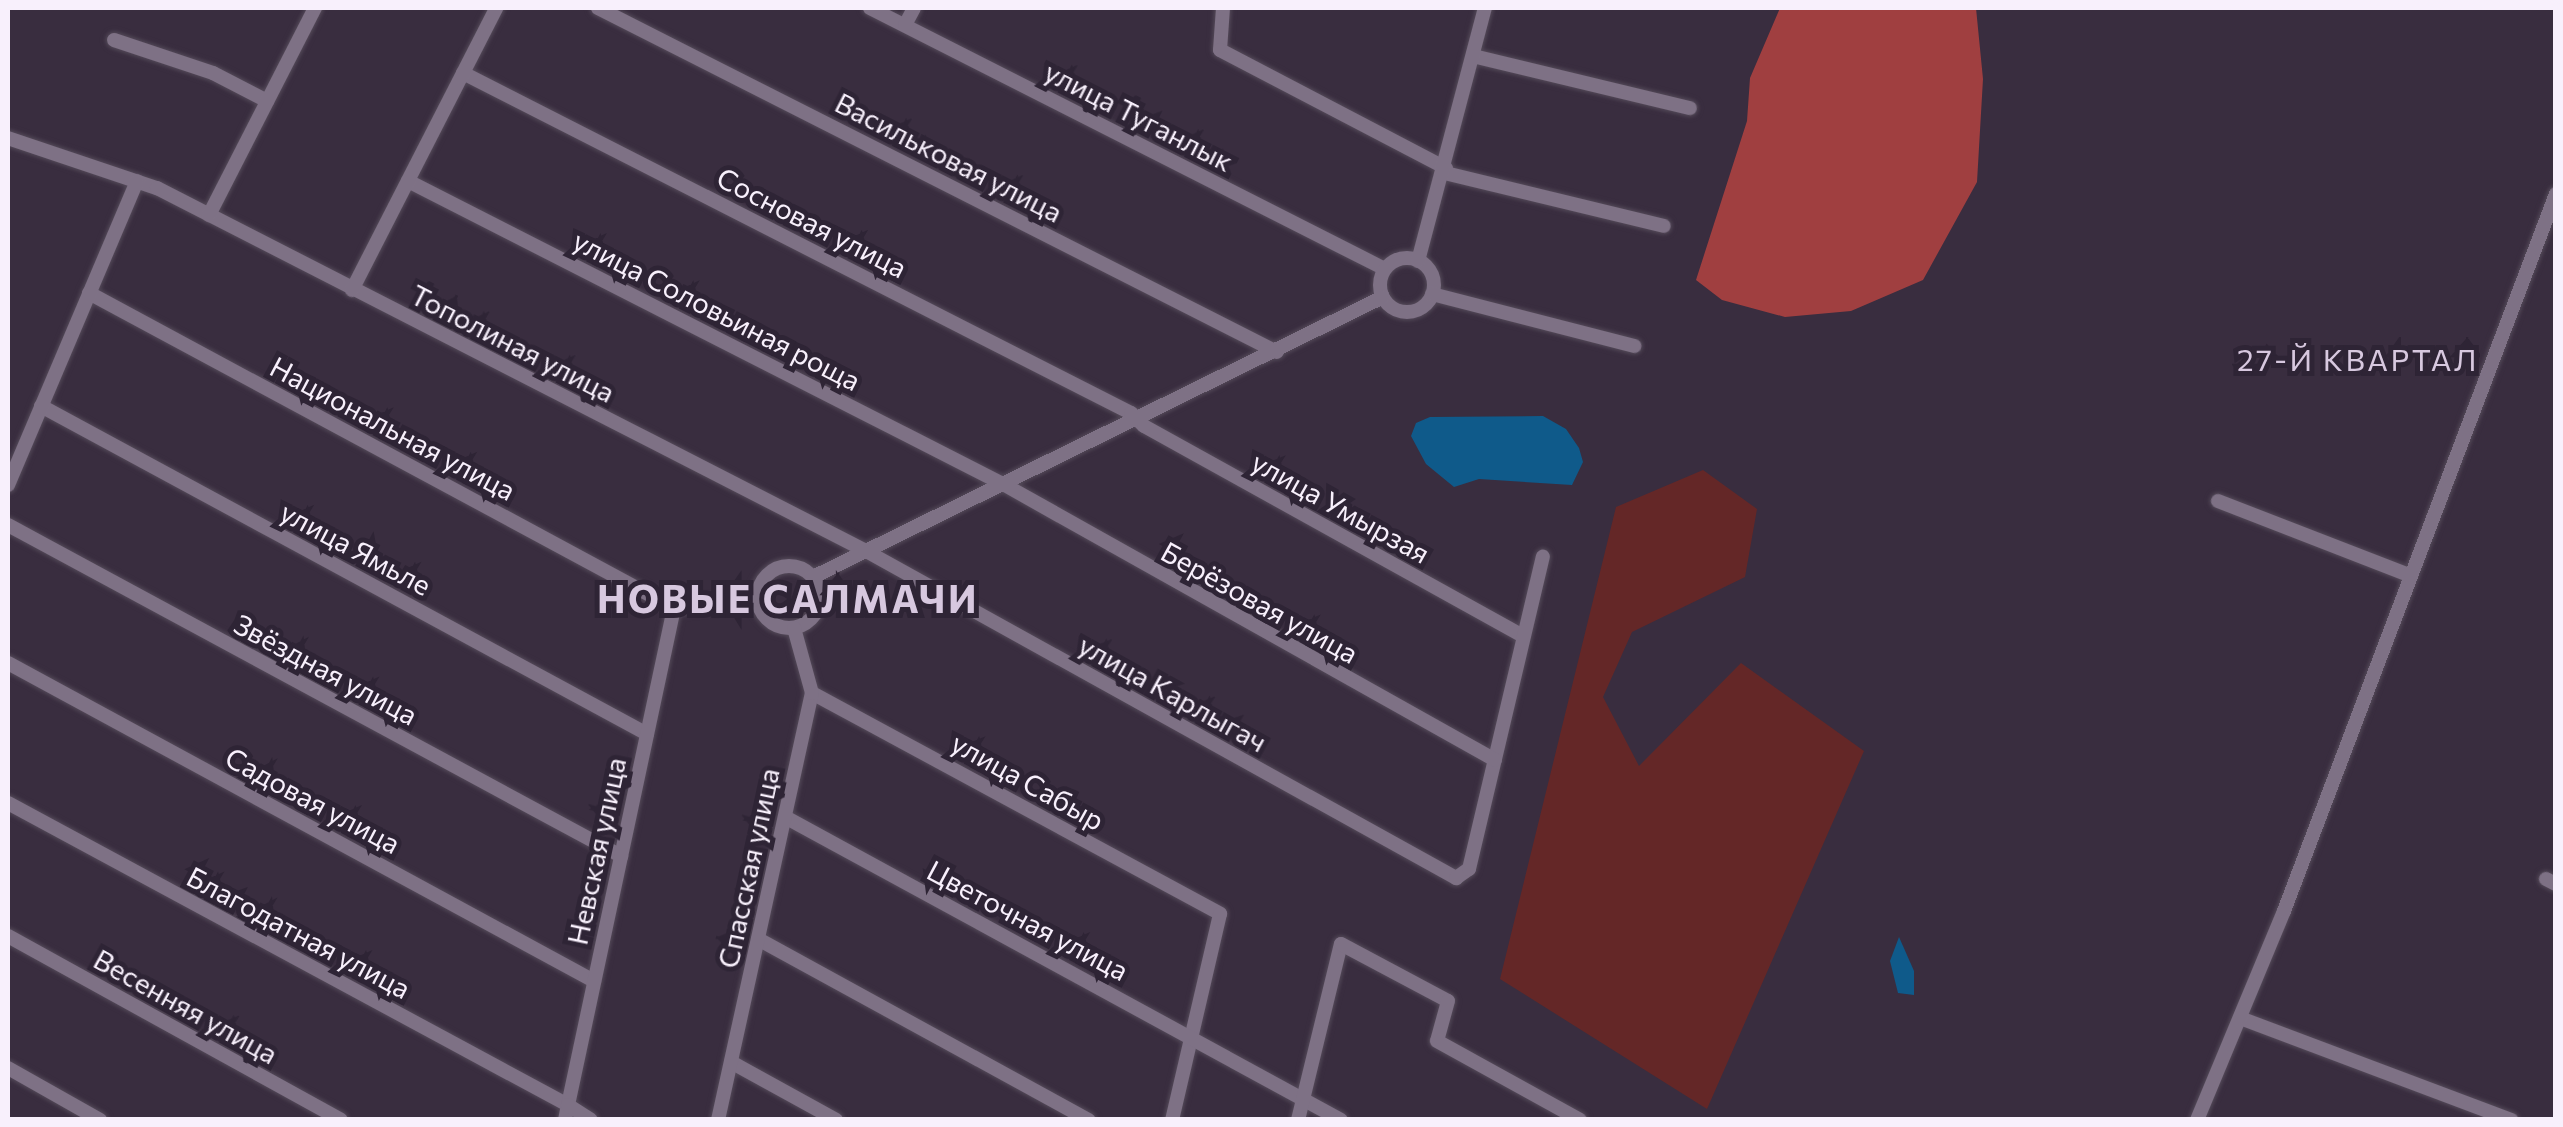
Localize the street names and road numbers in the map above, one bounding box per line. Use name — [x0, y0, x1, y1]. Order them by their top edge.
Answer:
street label: улица Туганлык — [1039, 54, 1239, 178]
street label: Васильковая улица — [830, 85, 1068, 229]
street label: Сосновая улица — [711, 160, 913, 284]
street label: улица Соловьиная роща — [568, 223, 866, 397]
street label: Тополиная улица — [405, 277, 621, 409]
street label: Национальная улица — [265, 349, 521, 507]
street label: улица Умырзая — [1246, 444, 1436, 570]
street label: улица Ямьле — [275, 494, 437, 602]
street label: Берёзовая улица — [1156, 534, 1364, 670]
street label: Звёздная улица — [229, 607, 423, 731]
street label: улица Карлыгач — [1073, 627, 1273, 759]
street label: улица Сабыр — [946, 725, 1110, 837]
street label: Садовая улица — [220, 740, 406, 860]
street label: Невская улица — [560, 754, 632, 948]
street label: Спасская улица — [710, 765, 786, 971]
street label: Цветочная улица — [922, 853, 1134, 987]
street label: Благодатная улица — [182, 859, 416, 1005]
street label: Весенняя улица — [88, 942, 284, 1070]

